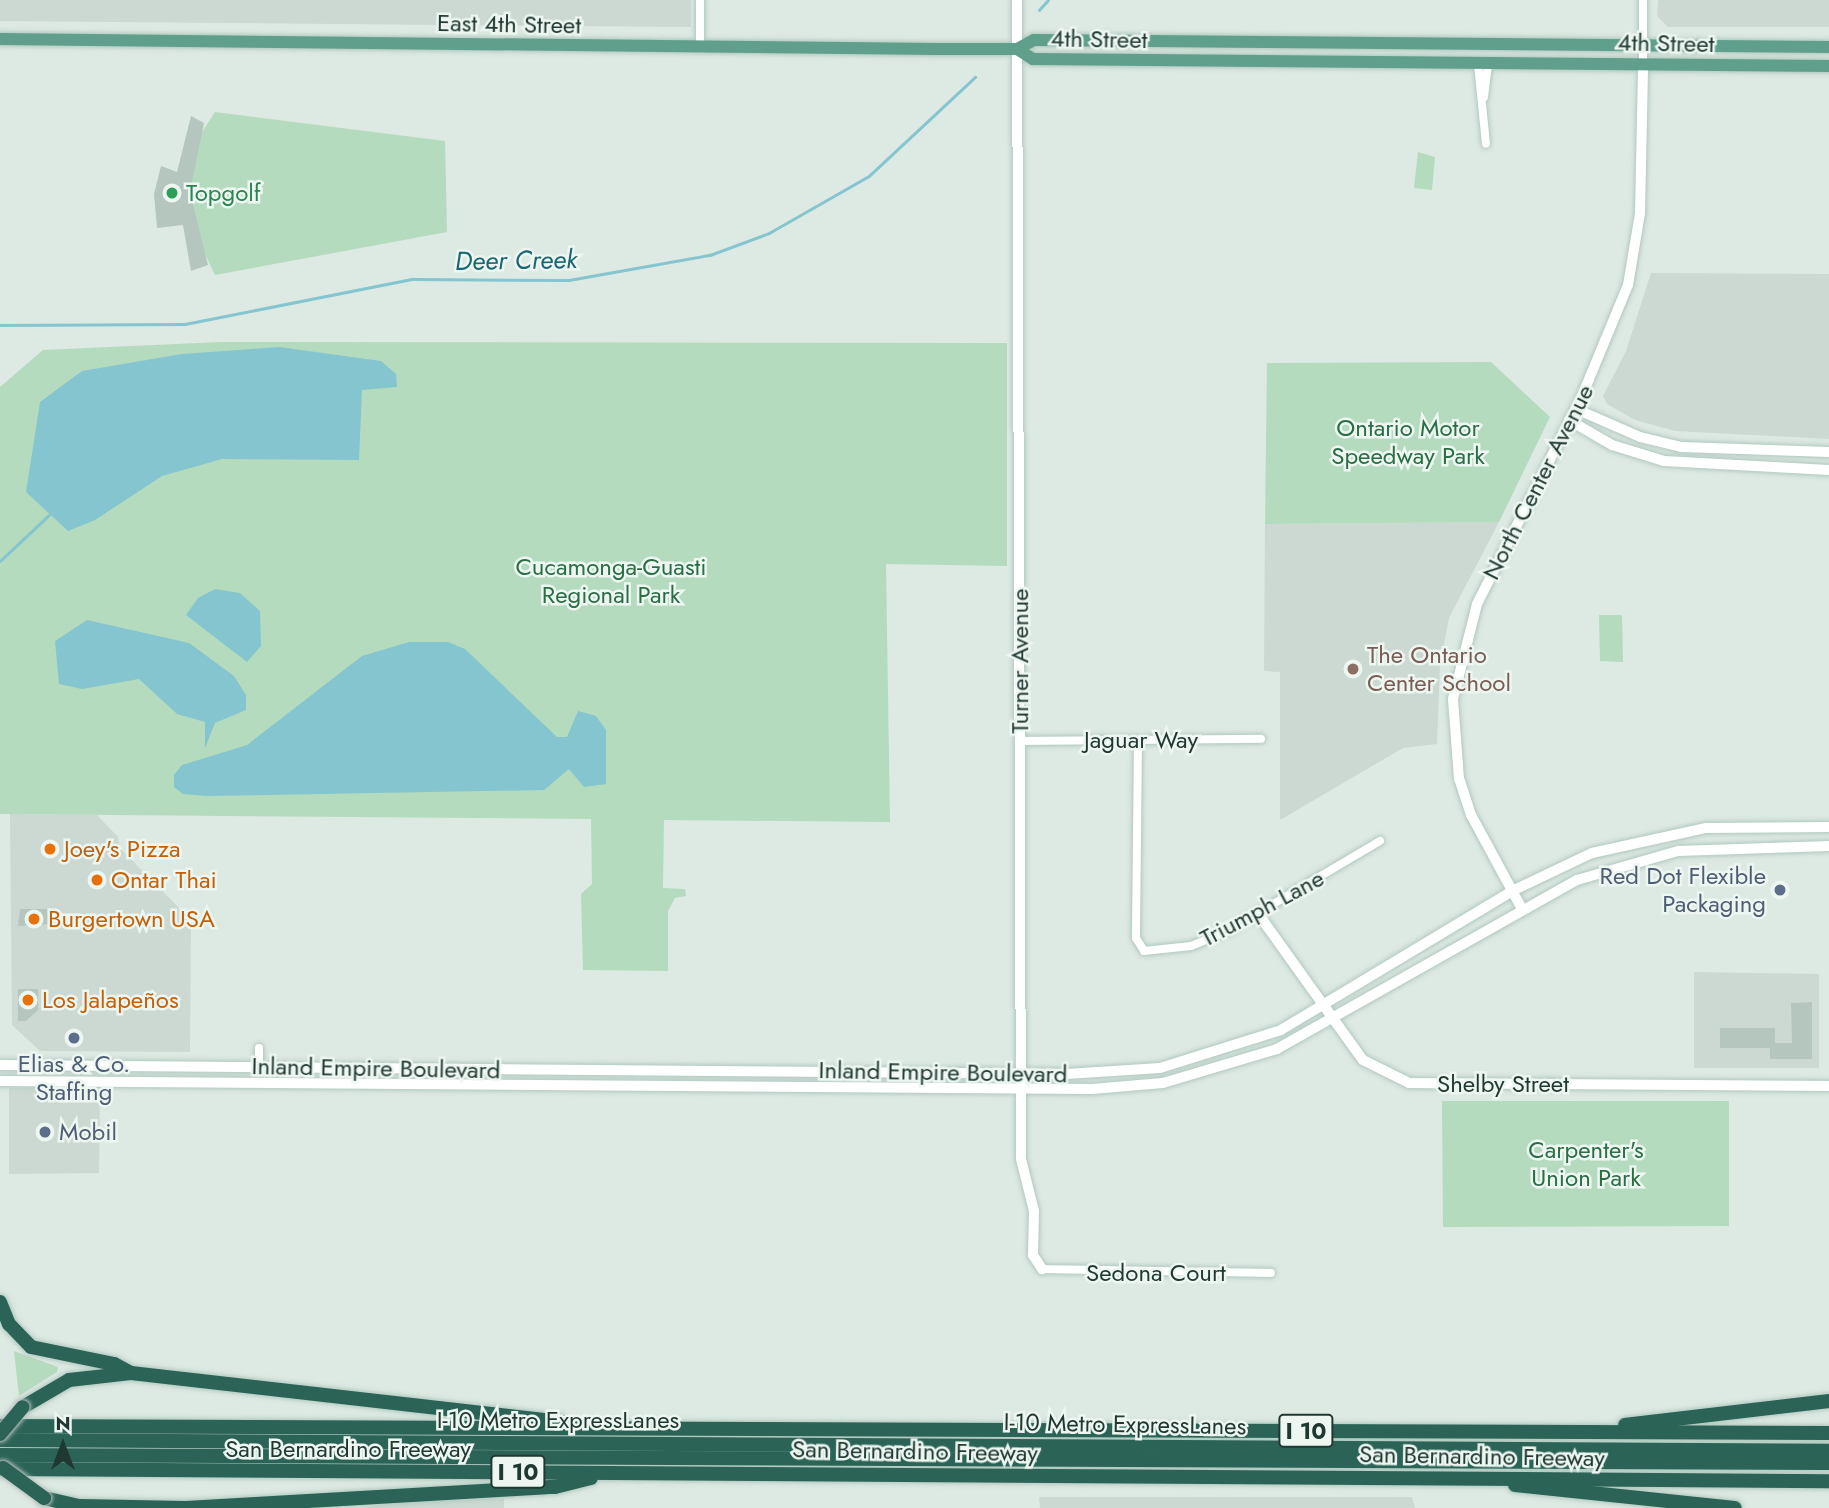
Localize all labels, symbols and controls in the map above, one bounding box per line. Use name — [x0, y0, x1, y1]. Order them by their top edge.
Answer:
street label: East 4th Street — [437, 8, 581, 40]
street label: 4th Street — [1050, 24, 1148, 54]
street label: 4th Street — [1617, 28, 1715, 58]
place label: Topgolf — [186, 179, 261, 207]
marker: Topgolf — [164, 185, 180, 201]
water label: Deer Creek — [455, 244, 577, 278]
street label: North Center Avenue — [1476, 380, 1600, 584]
park label: Ontario Motor Speedway Park — [1331, 414, 1485, 470]
park label: Cucamonga-Guasti Regional Park — [515, 553, 707, 609]
street label: Turner Avenue — [1006, 588, 1034, 734]
place label: The Ontario Center School — [1367, 641, 1511, 697]
marker: The Ontario Center School — [1345, 661, 1361, 677]
street label: Jaguar Way — [1084, 726, 1198, 754]
place label: Joey's Pizza — [64, 835, 180, 863]
marker: Joey's Pizza — [42, 841, 58, 857]
place label: Red Dot Flexible Packaging — [1600, 862, 1766, 918]
street label: Triumph Lane — [1195, 863, 1329, 953]
place label: Ontar Thai — [111, 866, 217, 894]
marker: Ontar Thai — [89, 872, 105, 888]
marker: Red Dot Flexible Packaging — [1772, 882, 1788, 898]
place label: Burgertown USA — [48, 905, 215, 933]
marker: Burgertown USA — [26, 911, 42, 927]
place label: Los Jalapeños — [42, 986, 179, 1014]
marker: Los Jalapeños — [20, 992, 36, 1008]
marker: Elias & Co. Staffing — [66, 1030, 82, 1046]
place label: Elias & Co. Staffing — [18, 1050, 130, 1106]
street label: Inland Empire Boulevard — [251, 1051, 501, 1085]
street label: Inland Empire Boulevard — [818, 1055, 1068, 1089]
street label: Shelby Street — [1437, 1070, 1569, 1098]
place label: Mobil — [59, 1118, 117, 1146]
marker: Mobil — [37, 1124, 53, 1140]
park label: Carpenter's Union Park — [1528, 1136, 1644, 1192]
street label: Sedona Court — [1086, 1259, 1226, 1287]
street label: I-10 Metro ExpressLanes — [437, 1406, 679, 1434]
street label: I-10 Metro ExpressLanes — [1003, 1407, 1247, 1441]
north arrow — [28, 1410, 98, 1480]
text: N — [55, 1410, 71, 1437]
road number: I 10 — [1278, 1412, 1334, 1450]
street label: San Bernardino Freeway — [792, 1434, 1038, 1468]
street label: San Bernardino Freeway — [225, 1435, 471, 1463]
street label: San Bernardino Freeway — [1359, 1439, 1605, 1473]
road number: I 10 — [490, 1452, 546, 1492]

